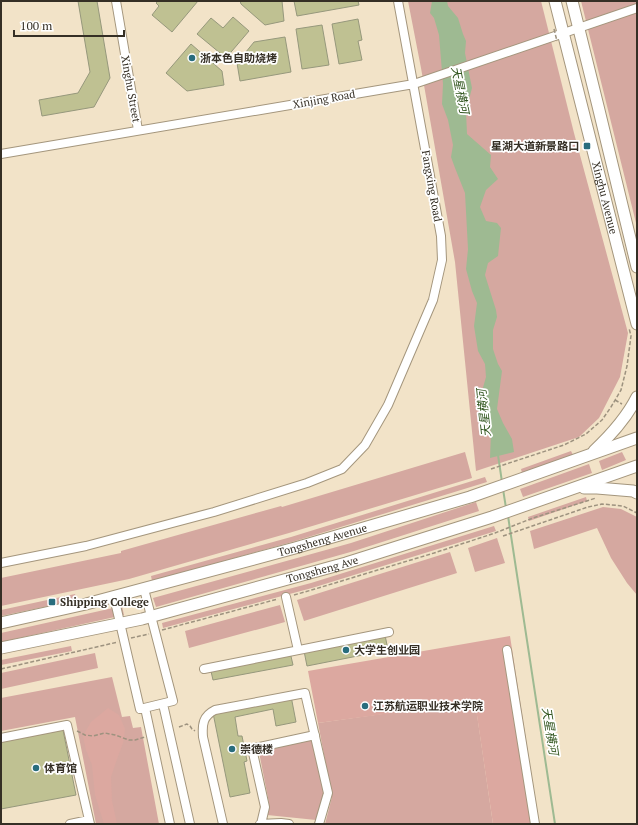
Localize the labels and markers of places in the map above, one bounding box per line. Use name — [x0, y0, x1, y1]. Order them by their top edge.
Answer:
place label: 浙本色自助烧烤 — [200, 51, 277, 65]
marker: 浙本色自助烧烤 — [187, 53, 197, 63]
place label: 星湖大道新景路口 — [491, 139, 579, 153]
marker: 星湖大道新景路口 — [582, 141, 592, 151]
place label: Shipping College — [60, 595, 149, 609]
marker: Shipping College — [47, 597, 57, 607]
place label: 大学生创业园 — [354, 643, 420, 657]
marker: 大学生创业园 — [341, 645, 351, 655]
place label: 江苏航运职业技术学院 — [373, 699, 483, 713]
marker: 江苏航运职业技术学院 — [360, 701, 370, 711]
place label: 崇德楼 — [240, 742, 273, 756]
marker: 崇德楼 — [227, 744, 237, 754]
place label: 体育馆 — [44, 761, 77, 775]
marker: 体育馆 — [31, 763, 41, 773]

